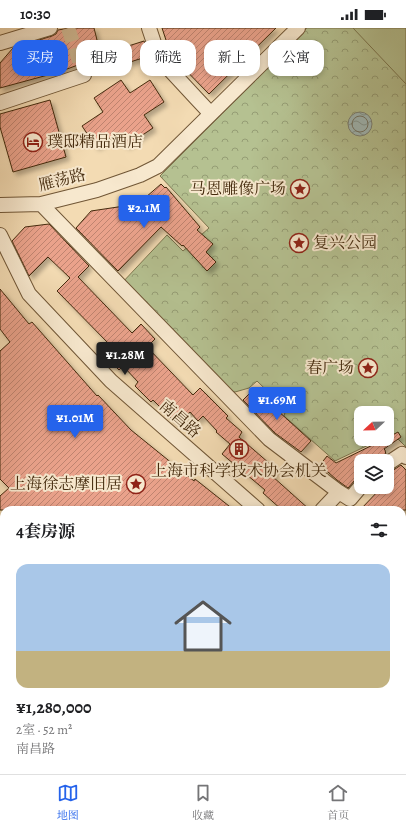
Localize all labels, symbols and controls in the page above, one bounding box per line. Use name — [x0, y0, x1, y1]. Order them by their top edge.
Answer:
text: 10:30 — [20, 4, 50, 24]
chip: 买房 — [12, 40, 68, 76]
chip: 租房 — [76, 40, 132, 76]
chip: 筛选 — [140, 40, 196, 76]
chip: 新上 — [204, 40, 260, 76]
chip: 公寓 — [268, 40, 324, 76]
hotel icon: 璞邸精品酒店 — [22, 131, 44, 153]
place label: 璞邸精品酒店 — [47, 131, 143, 153]
street label: 雁荡路 — [36, 164, 88, 196]
place label: 马恩雕像广场 — [190, 178, 286, 200]
place icon: 马恩雕像广场 — [289, 178, 311, 200]
pin: ¥2.1M — [116, 195, 172, 229]
text: ¥2.1M — [128, 199, 160, 216]
place icon: 复兴公园 — [288, 232, 310, 254]
place label: 复兴公园 — [313, 232, 377, 254]
pin: ¥1.28M — [92, 342, 158, 376]
text: ¥1.28M — [105, 346, 145, 363]
place label: 春广场 — [306, 357, 354, 379]
place icon: 春广场 — [357, 357, 379, 379]
pin: ¥1.69M — [244, 387, 310, 421]
text: ¥1.69M — [258, 391, 296, 408]
street label: 南昌路 — [155, 395, 205, 443]
pin: ¥1.01M — [42, 405, 108, 439]
north arrow — [354, 406, 394, 446]
map controls — [354, 406, 394, 494]
text: ¥1.01M — [56, 409, 94, 426]
building icon: 上海市科学技术协会机关 — [228, 438, 250, 460]
button: layers — [354, 454, 394, 494]
place label: 上海市科学技术协会机关 — [151, 460, 327, 482]
place label: 上海徐志摩旧居 — [10, 473, 122, 495]
place icon: 上海徐志摩旧居 — [125, 473, 147, 495]
icon: filters — [368, 519, 390, 541]
text: 4套房源 — [16, 520, 75, 543]
icon: home — [167, 590, 239, 662]
text: ¥1,280,000 — [16, 696, 92, 719]
text: 2室 · 52 m² — [16, 721, 72, 738]
text: 南昌路 — [16, 740, 55, 757]
tab: 地图 — [57, 782, 79, 823]
tab: 收藏 — [192, 782, 214, 823]
tab: 首页 — [327, 782, 349, 823]

